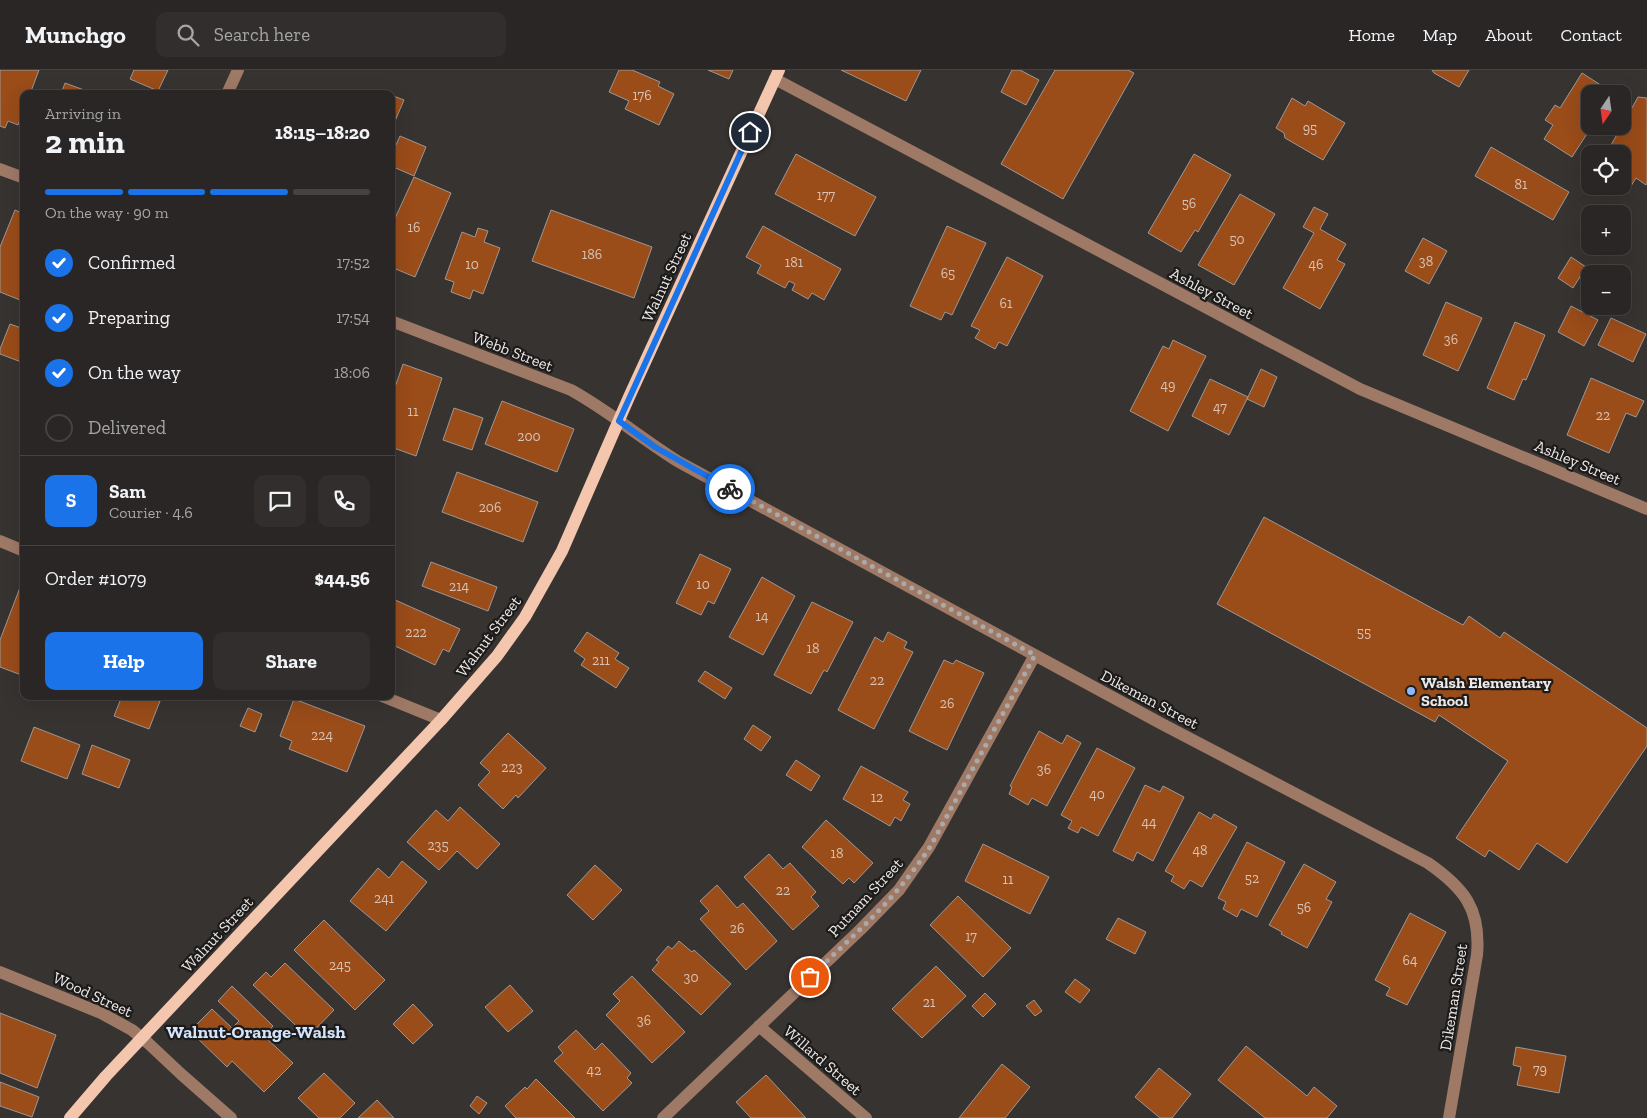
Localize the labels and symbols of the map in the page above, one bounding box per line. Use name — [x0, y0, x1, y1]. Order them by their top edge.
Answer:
north arrow — [1581, 85, 1631, 135]
house number: 176 — [632, 87, 652, 104]
pin — [729, 111, 771, 153]
house number: 95 — [1303, 120, 1317, 137]
house number: 81 — [1515, 176, 1528, 193]
house number: 177 — [817, 187, 836, 204]
house number: 56 — [1182, 195, 1196, 212]
house number: 16 — [408, 219, 420, 236]
street label: Walnut Street — [638, 230, 695, 325]
house number: 50 — [1229, 231, 1245, 248]
house number: 186 — [582, 246, 602, 263]
house number: 38 — [1419, 253, 1433, 270]
house number: 181 — [785, 254, 804, 271]
house number: 10 — [465, 256, 479, 273]
house number: 46 — [1309, 256, 1323, 273]
street label: Ashley Street — [1167, 264, 1257, 323]
house number: 65 — [941, 265, 955, 282]
house number: 61 — [1000, 295, 1013, 312]
street label: Webb Street — [470, 327, 556, 376]
house number: 36 — [1444, 331, 1458, 348]
house number: 49 — [1161, 377, 1175, 394]
house number: 47 — [1213, 399, 1227, 416]
house number: 11 — [408, 403, 419, 420]
house number: 22 — [1596, 407, 1610, 424]
house number: 200 — [517, 428, 541, 445]
street label: Ashley Street — [1532, 436, 1624, 489]
courier — [705, 464, 755, 514]
house number: 206 — [479, 499, 501, 516]
house number: 10 — [696, 576, 710, 593]
house number: 214 — [449, 578, 470, 595]
street label: Walnut Street — [452, 592, 525, 680]
house number: 14 — [756, 608, 769, 625]
house number: 222 — [405, 624, 427, 641]
house number: 55 — [1357, 624, 1371, 641]
house number: 18 — [807, 640, 819, 657]
house number: 211 — [592, 652, 611, 669]
street label: Dikeman Street — [1098, 666, 1202, 733]
house number: 22 — [870, 672, 884, 689]
place label: Walsh Elementary School — [1421, 673, 1552, 710]
marker: Walsh Elementary School — [1405, 685, 1417, 697]
house number: 26 — [940, 695, 954, 712]
house number: 224 — [311, 727, 333, 744]
house number: 223 — [501, 759, 523, 776]
house number: 36 — [1037, 761, 1051, 778]
house number: 40 — [1089, 786, 1105, 803]
house number: 12 — [871, 789, 883, 806]
house number: 44 — [1141, 814, 1157, 831]
house number: 235 — [427, 837, 449, 854]
house number: 48 — [1192, 842, 1208, 859]
house number: 18 — [831, 845, 843, 862]
street label: Putnam Street — [824, 854, 907, 941]
house number: 52 — [1245, 870, 1259, 887]
house number: 11 — [1003, 871, 1014, 888]
house number: 22 — [776, 882, 790, 899]
house number: 241 — [374, 890, 395, 907]
street label: Walnut Street — [178, 893, 257, 976]
house number: 56 — [1297, 899, 1311, 916]
house number: 26 — [730, 920, 744, 937]
house number: 17 — [965, 928, 977, 945]
street label: Dikeman Street — [1436, 942, 1471, 1052]
house number: 64 — [1403, 952, 1418, 969]
pin — [789, 956, 831, 998]
house number: 245 — [329, 957, 351, 974]
street label: Wood Street — [50, 968, 135, 1021]
house number: 30 — [684, 969, 698, 986]
house number: 21 — [923, 994, 936, 1011]
house number: 36 — [637, 1012, 651, 1029]
district label: Walnut-Orange-Walsh — [166, 1021, 346, 1043]
street label: Willard Street — [780, 1021, 865, 1099]
house number: 79 — [1533, 1061, 1547, 1078]
house number: 42 — [587, 1062, 601, 1079]

